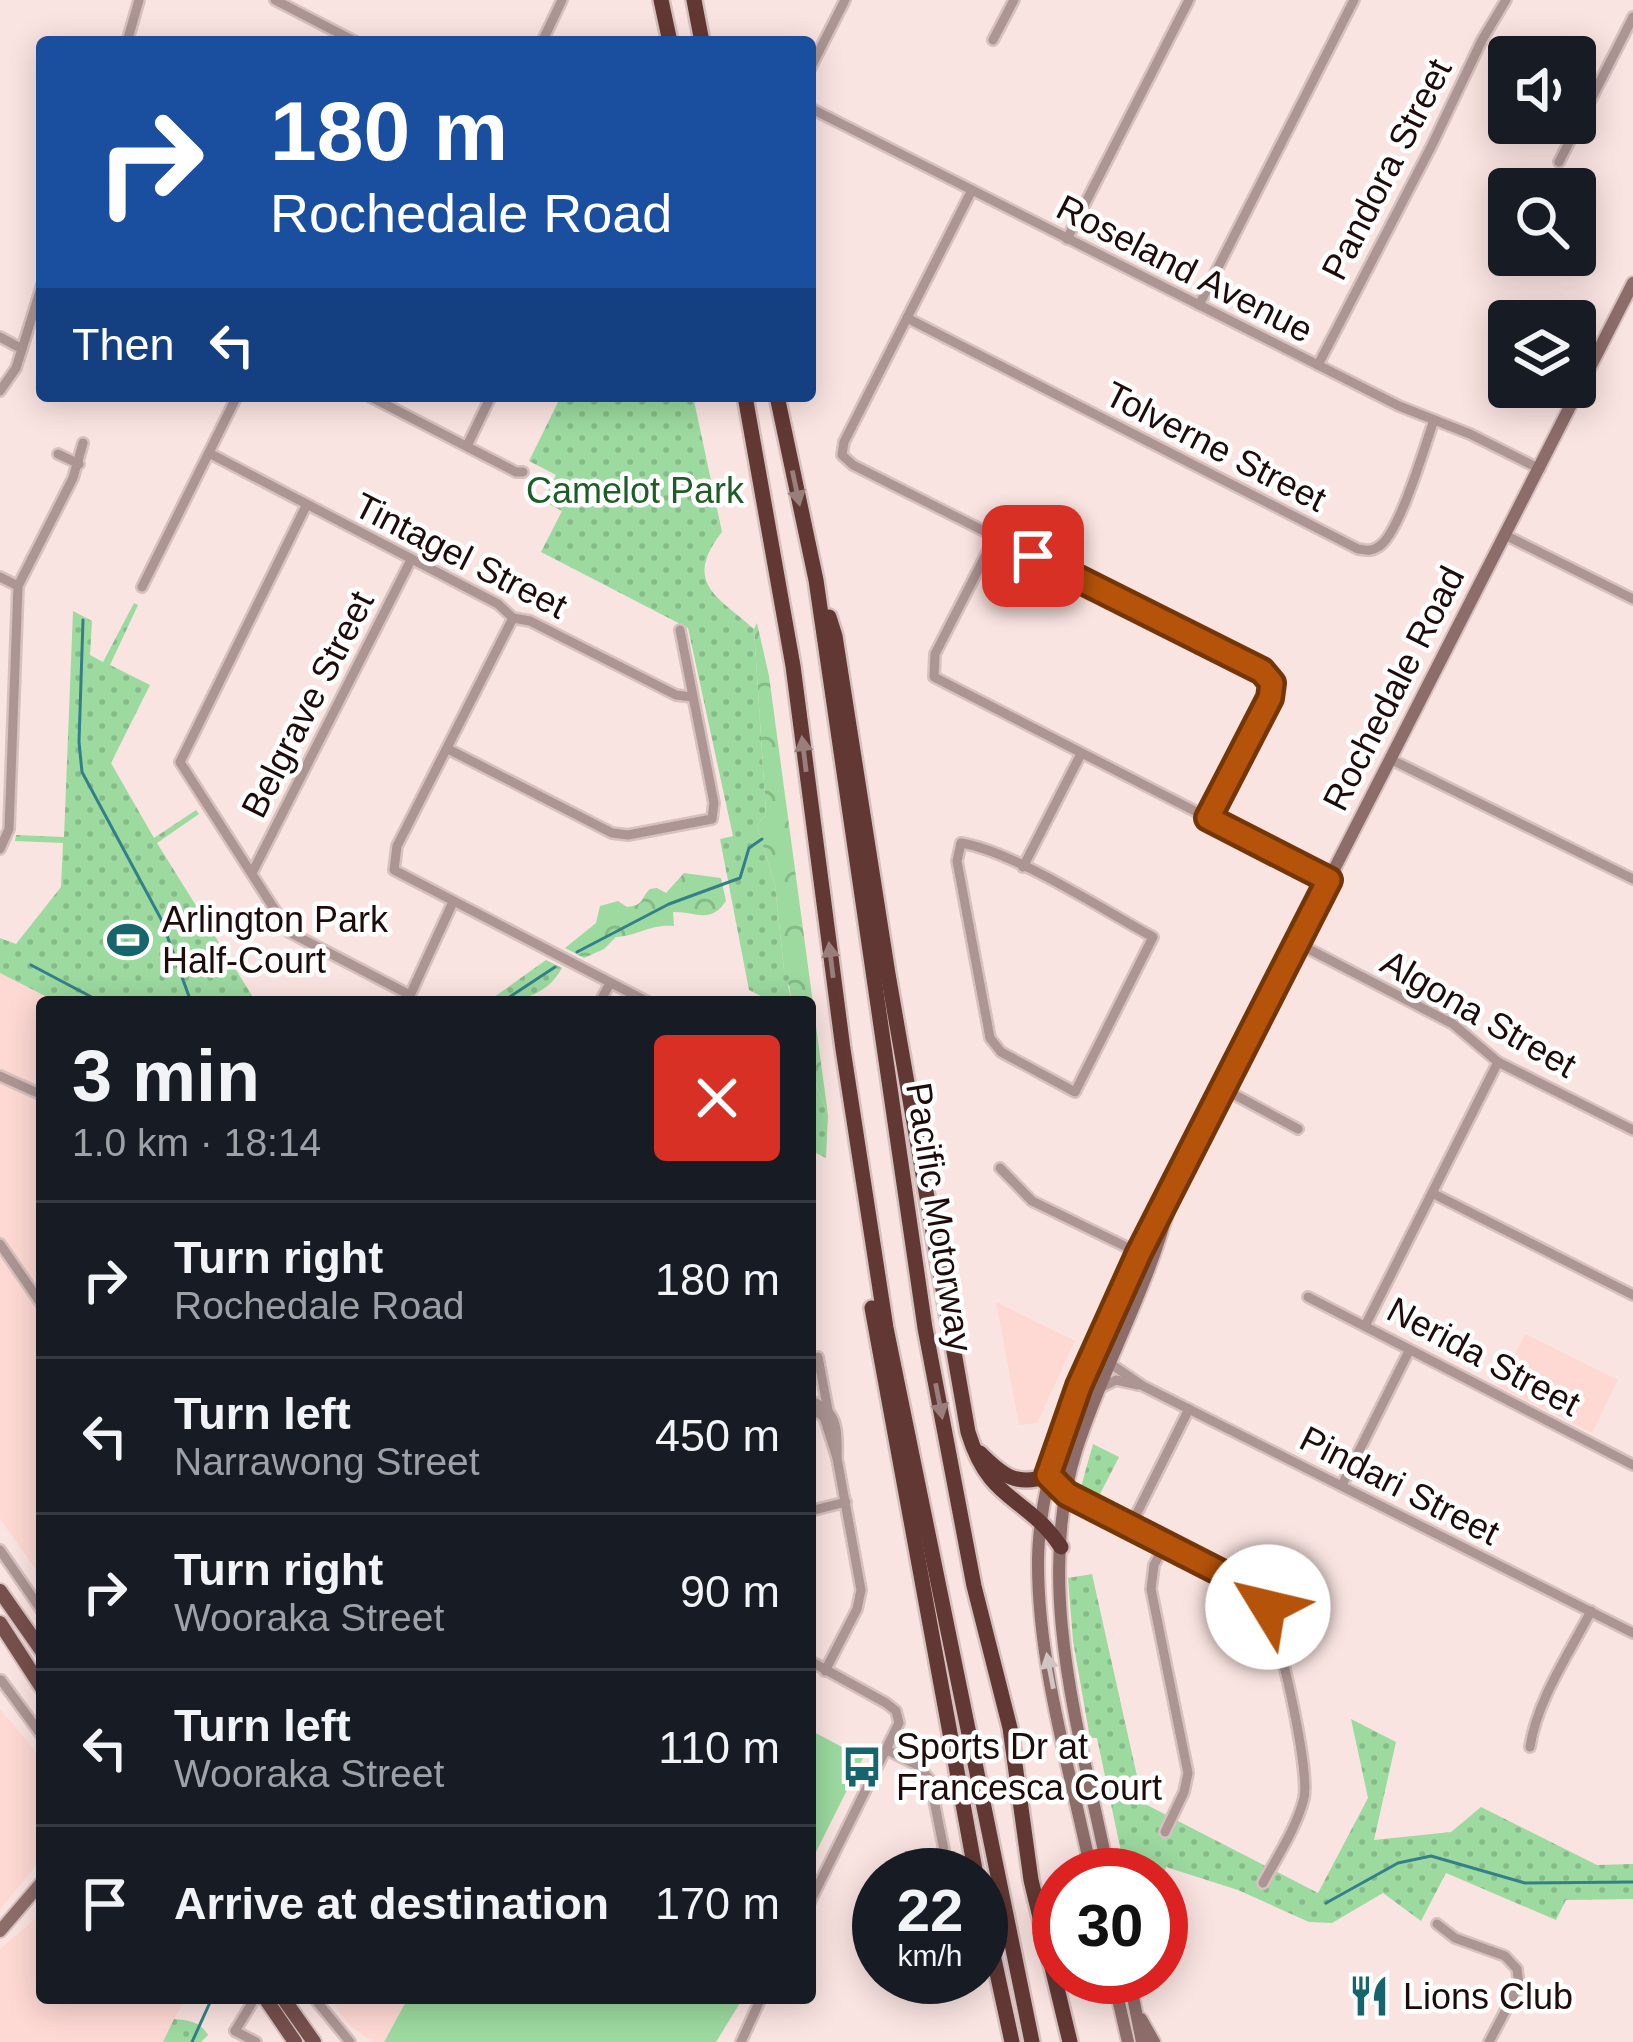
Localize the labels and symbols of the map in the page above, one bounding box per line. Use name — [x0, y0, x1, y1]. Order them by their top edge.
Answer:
street label: Pandora Street — [1313, 52, 1460, 286]
street label: Roseland Avenue — [1050, 186, 1320, 351]
street label: Tolverne Street — [1099, 373, 1333, 520]
one-way arrow — [788, 469, 807, 507]
park label: Camelot Park — [526, 470, 745, 511]
street label: Tintagel Street — [348, 484, 574, 627]
pin — [982, 505, 1084, 607]
street label: Rochedale Road — [1314, 559, 1473, 817]
street label: Belgrave Street — [233, 584, 382, 824]
one-way arrow — [795, 735, 814, 772]
place label: Arlington Park Half-Court — [162, 899, 389, 981]
sports icon: Arlington Park Half-Court — [105, 917, 151, 963]
one-way arrow — [821, 941, 840, 978]
street label: Algona Street — [1374, 941, 1583, 1086]
street label: Pacific Motorway — [898, 1080, 981, 1355]
street label: Nerida Street — [1381, 1289, 1587, 1424]
one-way arrow — [930, 1383, 949, 1421]
street label: Pindari Street — [1293, 1418, 1506, 1553]
position arrow — [1205, 1544, 1331, 1670]
one-way arrow — [1040, 1652, 1059, 1690]
place label: Sports Dr at Francesca Court — [896, 1726, 1162, 1808]
bus stop icon: Sports Dr at Francesca Court — [839, 1744, 885, 1790]
speed limit sign: 30 — [1032, 1848, 1188, 2004]
restaurant icon: Lions Club — [1346, 1973, 1392, 2019]
place label: Lions Club — [1403, 1976, 1573, 2017]

